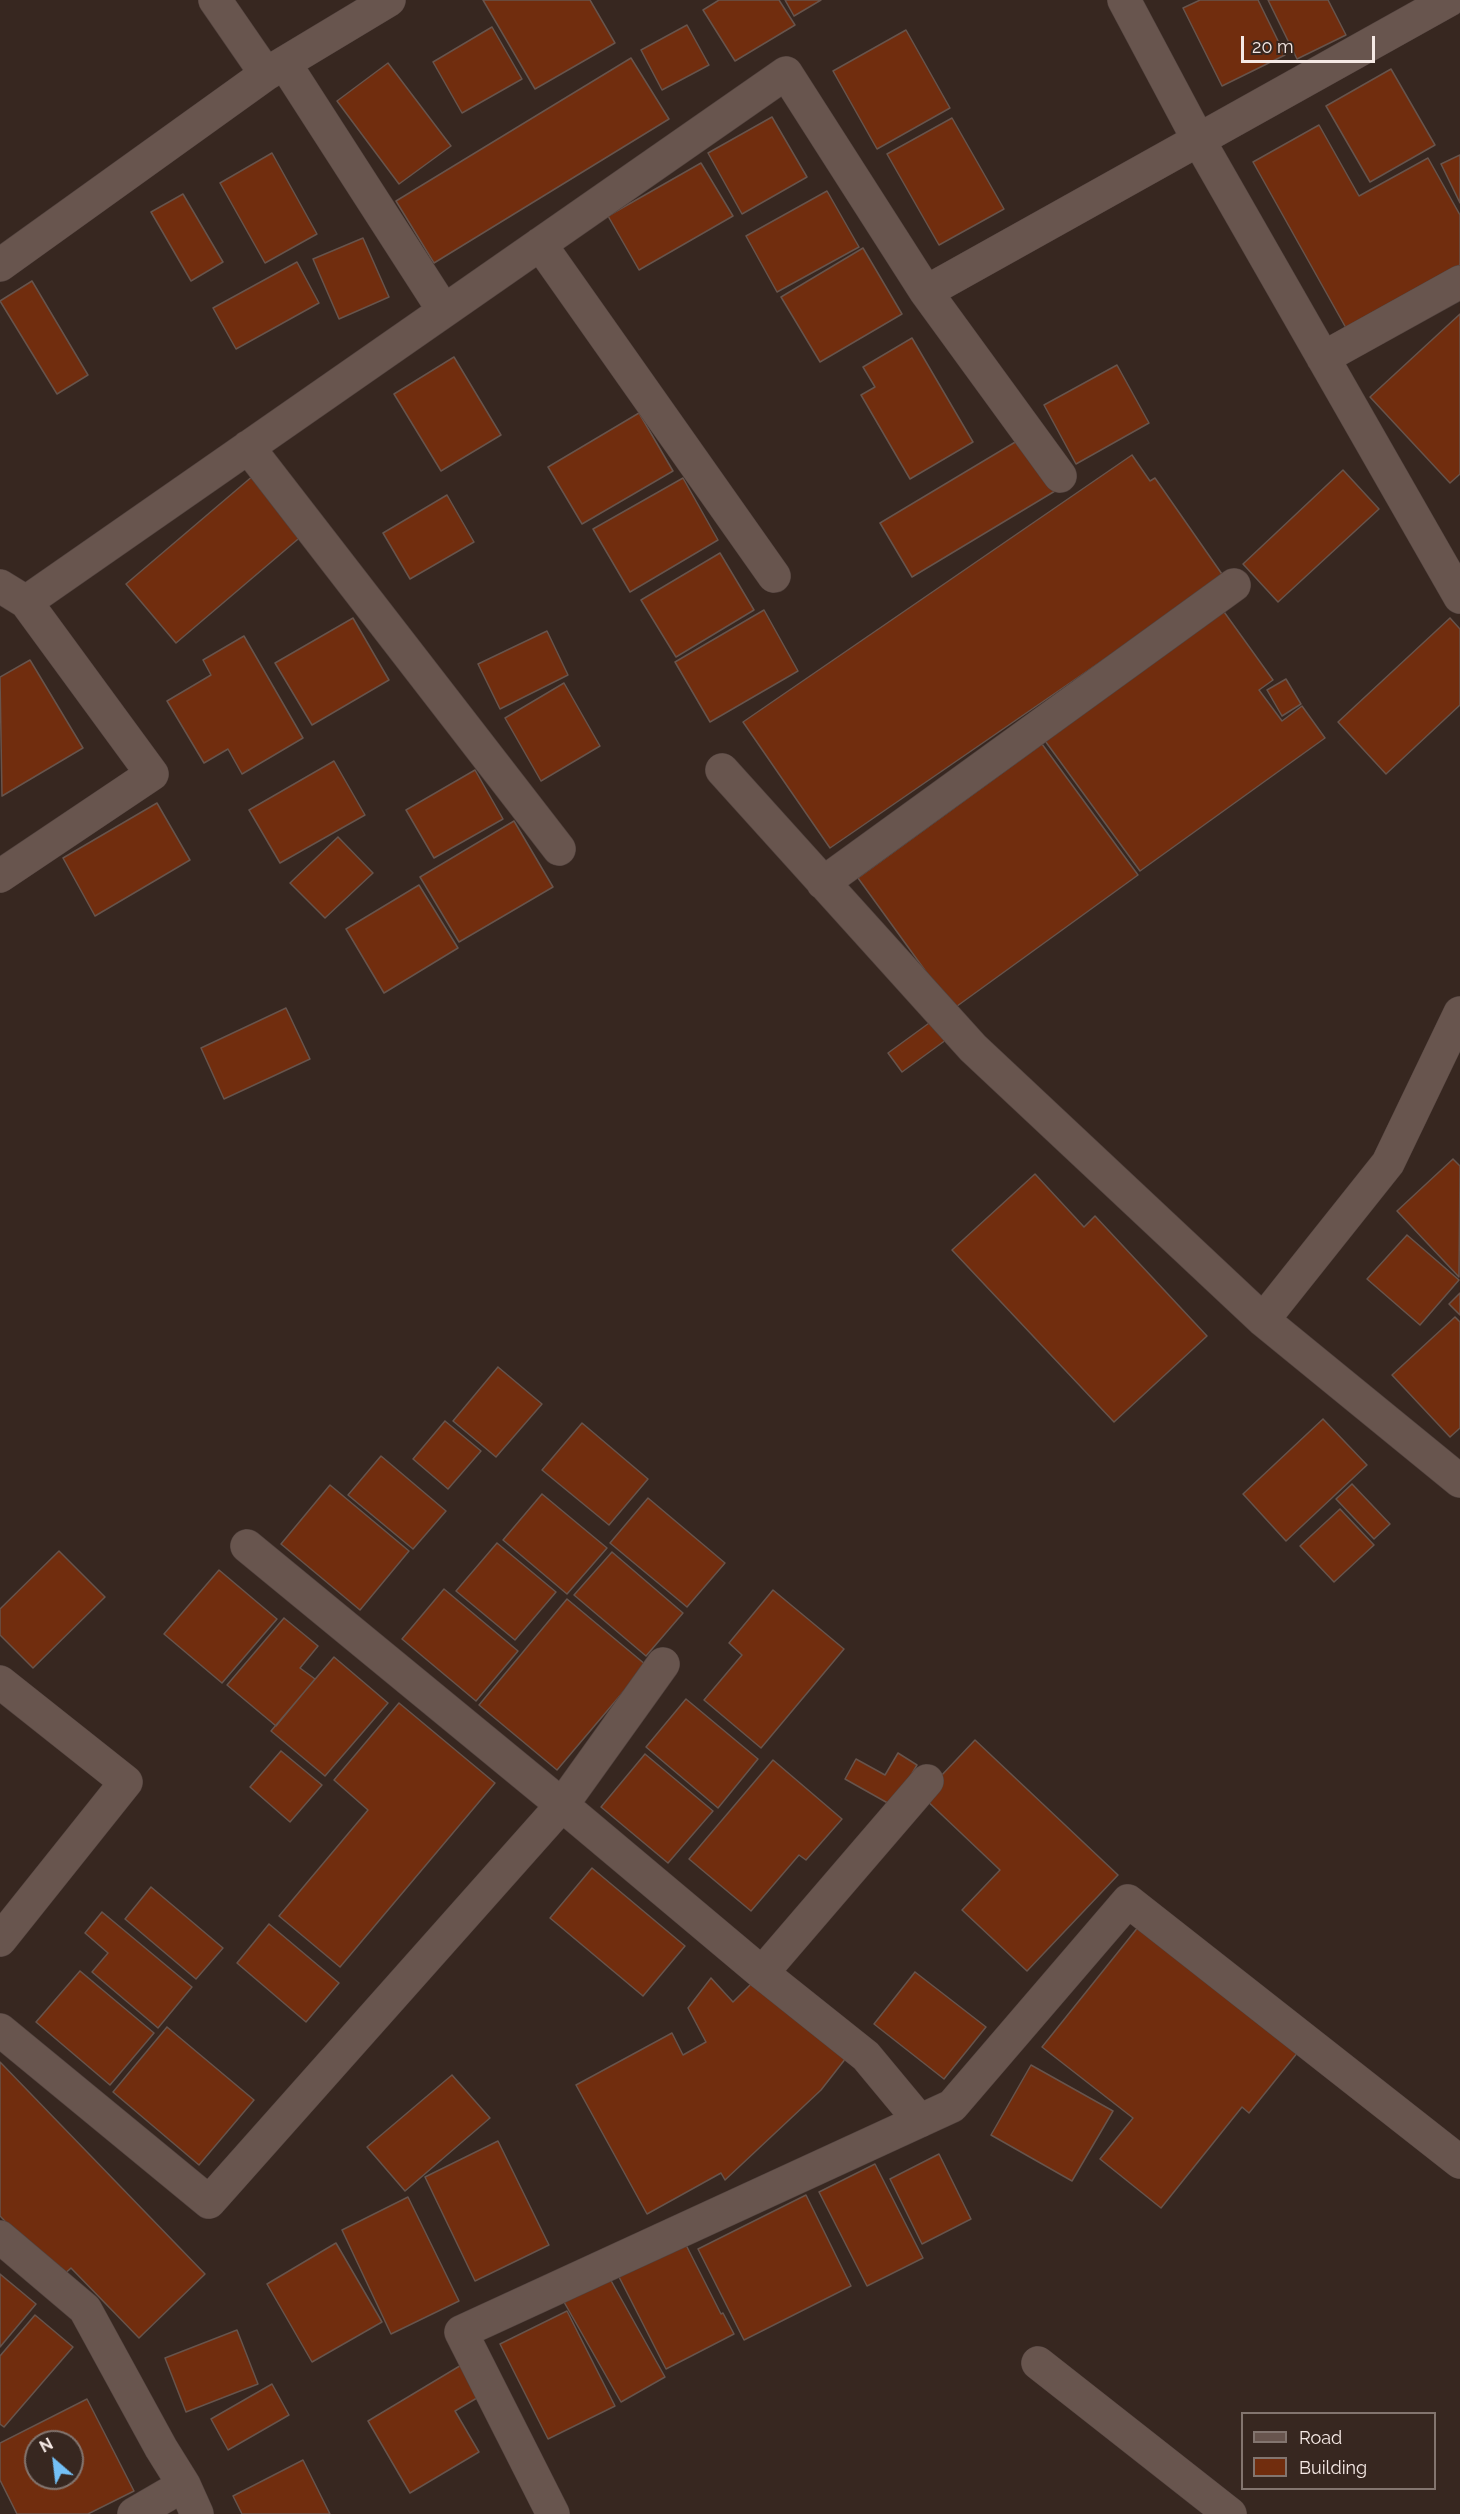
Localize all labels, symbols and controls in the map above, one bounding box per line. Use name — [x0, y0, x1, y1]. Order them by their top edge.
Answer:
scale bar — [1244, 24, 1378, 62]
text: 20 m — [1252, 36, 1294, 57]
legend — [1241, 2412, 1436, 2490]
text: Road — [1299, 2427, 1342, 2448]
north arrow — [24, 2430, 84, 2490]
text: N — [36, 2434, 56, 2457]
text: Building — [1299, 2457, 1367, 2478]

